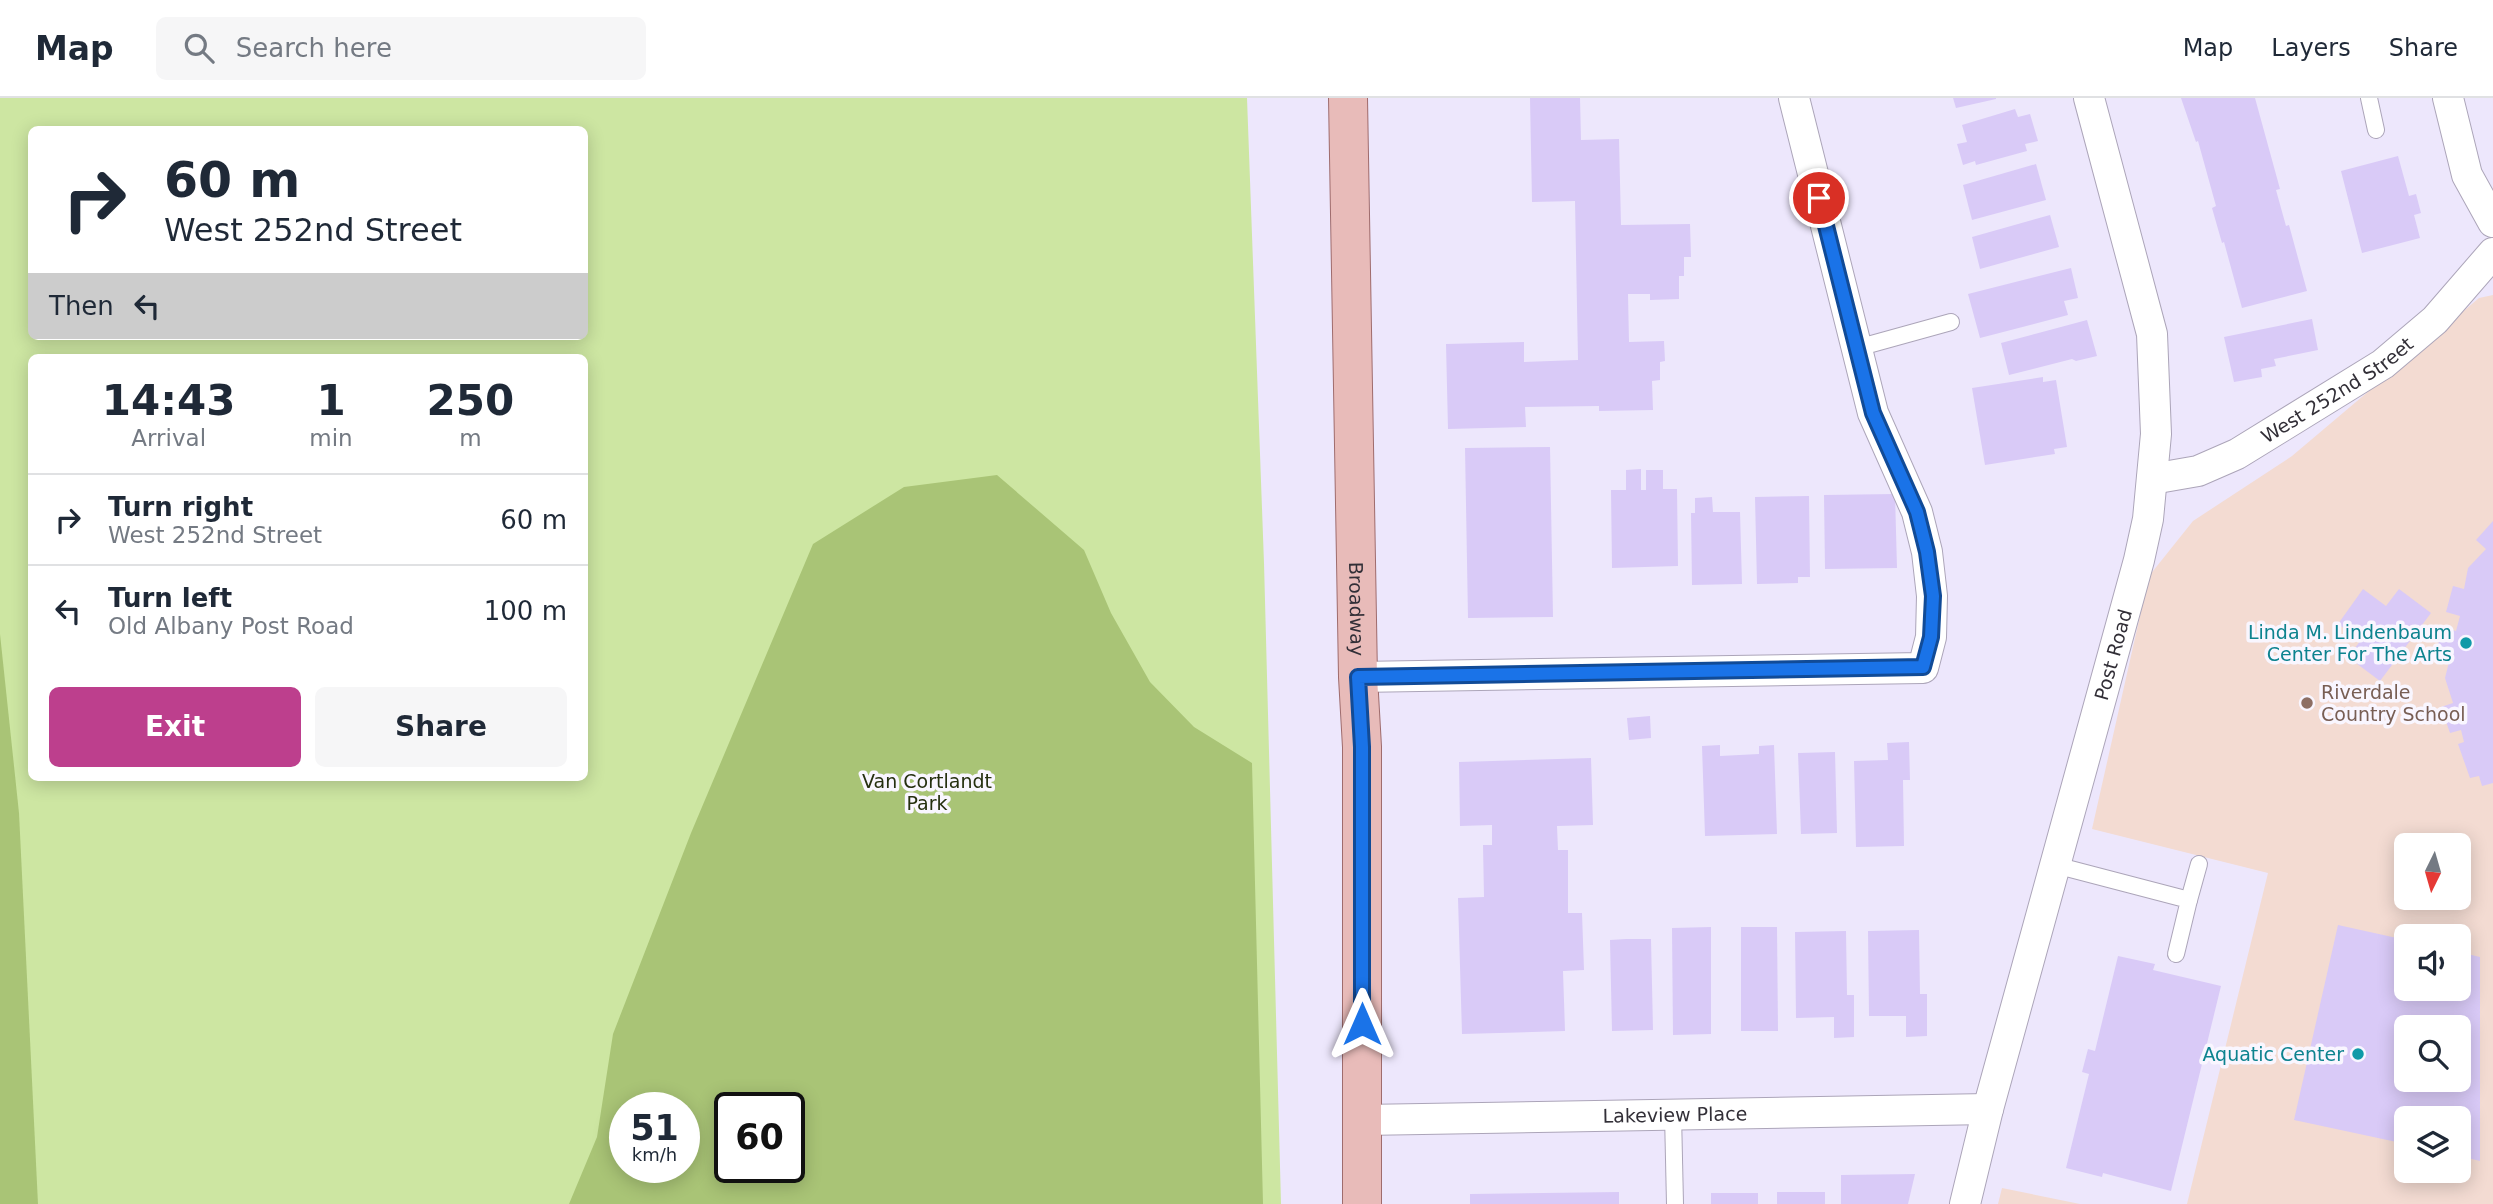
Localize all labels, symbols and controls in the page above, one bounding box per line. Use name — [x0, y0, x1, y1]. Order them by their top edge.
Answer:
search box — [156, 17, 646, 80]
text: Map — [35, 29, 114, 68]
icon: search — [180, 29, 218, 67]
text: Search here — [236, 33, 392, 63]
text: Map — [2183, 34, 2233, 62]
text: Layers — [2271, 34, 2351, 62]
text: Share — [2389, 34, 2458, 62]
text: 60 m — [164, 152, 300, 209]
icon: right — [49, 154, 140, 245]
pin — [1789, 168, 1849, 228]
icon: arrive — [1800, 179, 1838, 217]
text: West 252nd Street — [164, 211, 462, 249]
icon: left — [128, 287, 166, 325]
text: Then — [49, 291, 114, 321]
street label: West 252nd Street — [2257, 333, 2417, 447]
text: 14:43 — [102, 376, 236, 425]
text: 1 — [316, 376, 346, 425]
text: 250 — [427, 376, 514, 425]
text: Arrival — [131, 425, 206, 451]
text: min — [309, 425, 353, 451]
text: m — [459, 425, 482, 451]
text: Turn right — [108, 492, 253, 522]
icon: right — [49, 501, 87, 539]
text: 60 m — [500, 505, 567, 535]
text: West 252nd Street — [108, 522, 322, 548]
street label: Broadway — [1345, 562, 1369, 656]
text: Turn left — [108, 583, 232, 613]
icon: left — [49, 592, 87, 630]
text: 100 m — [484, 596, 567, 626]
street label: Post Road — [2090, 607, 2136, 703]
text: Old Albany Post Road — [108, 613, 354, 639]
place label: Linda M. Lindenbaum Center For The Arts — [2248, 621, 2452, 665]
marker: Linda M. Lindenbaum Center For The Arts — [2458, 635, 2474, 651]
place label: Riverdale Country School — [2321, 681, 2466, 725]
button: Exit — [49, 687, 301, 767]
button: Share — [315, 687, 567, 767]
marker: Riverdale Country School — [2299, 695, 2315, 711]
park label: Van Cortlandt Park — [862, 770, 992, 814]
north arrow — [2394, 833, 2471, 910]
map controls — [2394, 833, 2471, 1183]
button: sound — [2394, 924, 2471, 1001]
position arrow — [1325, 987, 1399, 1061]
button: search — [2394, 1015, 2471, 1092]
place label: Aquatic Center — [2202, 1043, 2344, 1065]
marker: Aquatic Center — [2350, 1046, 2366, 1062]
speed limit sign: 60 — [714, 1092, 805, 1183]
street label: Lakeview Place — [1602, 1102, 1747, 1127]
button: layers — [2394, 1106, 2471, 1183]
text: 51 — [630, 1108, 679, 1148]
text: km/h — [632, 1144, 677, 1165]

